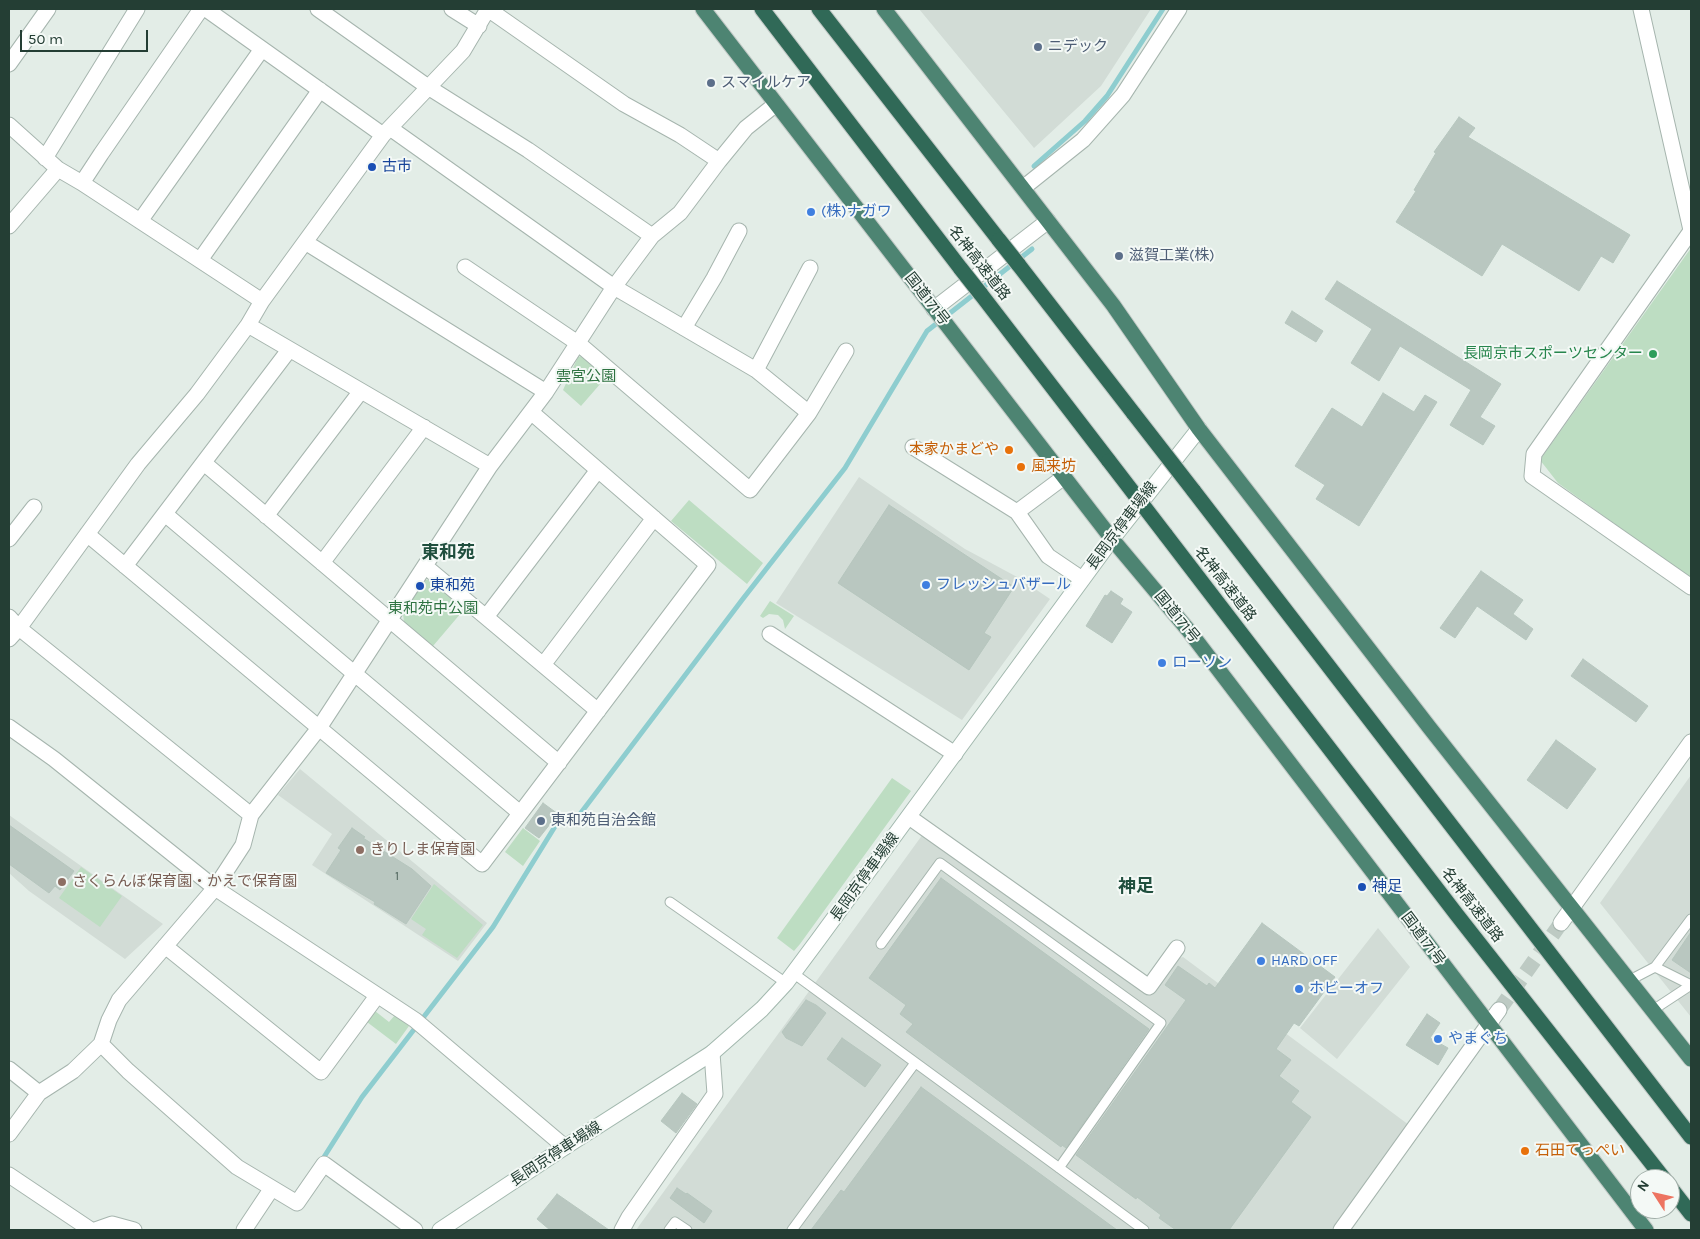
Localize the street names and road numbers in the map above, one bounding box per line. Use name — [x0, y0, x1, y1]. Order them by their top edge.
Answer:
street label: 名神高速道路 — [944, 222, 1014, 304]
street label: 国道171号 — [901, 269, 953, 329]
street label: 長岡京停車場線 — [1083, 479, 1161, 573]
street label: 名神高速道路 — [1190, 543, 1260, 625]
street label: 国道171号 — [1151, 587, 1203, 647]
street label: 長岡京停車場線 — [827, 829, 903, 925]
street label: 名神高速道路 — [1437, 864, 1507, 946]
street label: 国道171号 — [1397, 909, 1449, 969]
street label: 長岡京停車場線 — [507, 1118, 605, 1190]

